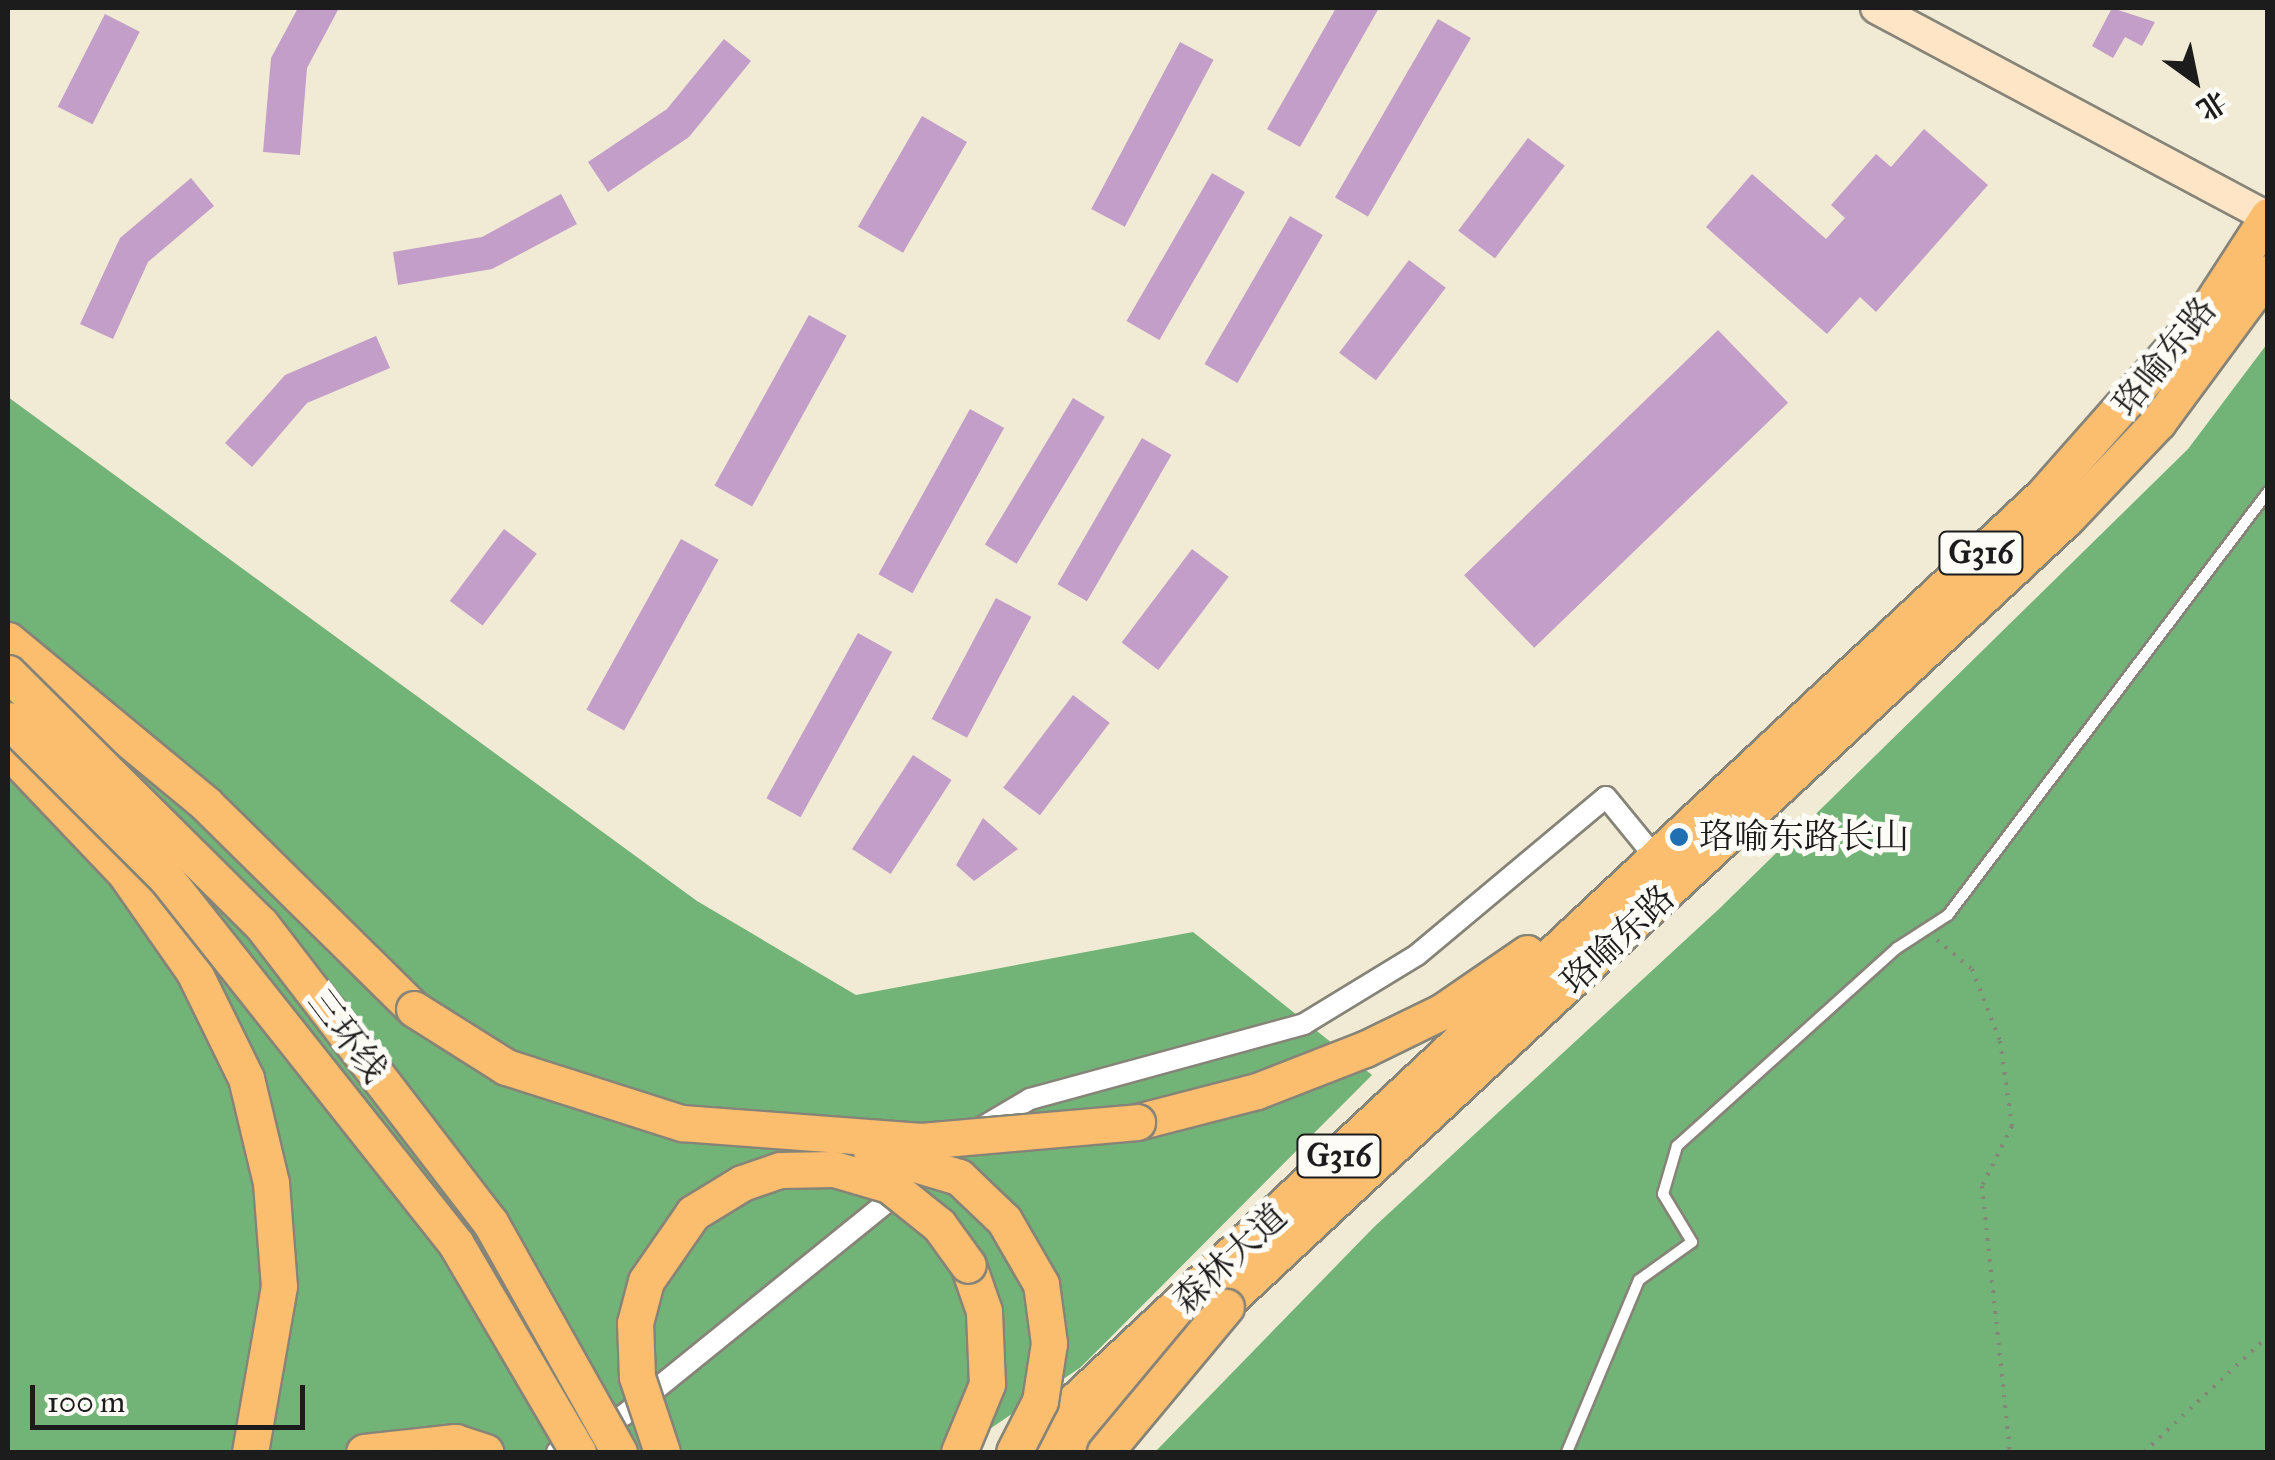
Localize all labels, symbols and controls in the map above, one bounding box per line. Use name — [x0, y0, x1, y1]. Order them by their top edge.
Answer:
north arrow — [2145, 30, 2245, 130]
text: 北 — [2190, 83, 2233, 128]
street label: 珞喻东路 — [2105, 289, 2225, 425]
road number: G316 — [1936, 526, 2026, 580]
place label: 珞喻东路长山 — [1699, 816, 1909, 858]
marker: 珞喻东路长山 — [1668, 826, 1690, 848]
street label: 珞喻东路 — [1552, 877, 1684, 1003]
street label: 三环线 — [299, 981, 395, 1091]
road number: G316 — [1294, 1129, 1384, 1183]
street label: 森林大道 — [1164, 1196, 1296, 1322]
scale bar — [35, 1365, 310, 1427]
text: 100 m — [47, 1384, 125, 1420]

